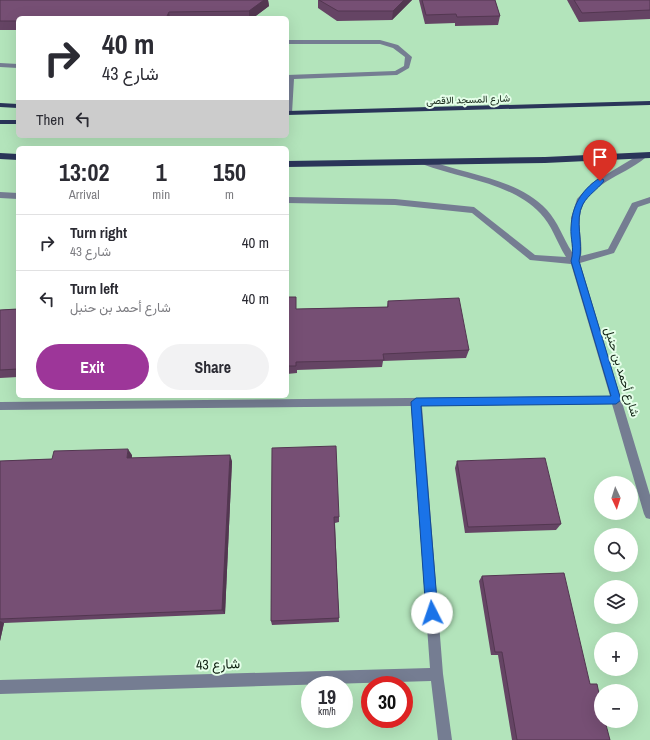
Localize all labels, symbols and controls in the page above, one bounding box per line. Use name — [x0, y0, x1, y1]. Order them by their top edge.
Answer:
text: 40 m — [102, 25, 154, 63]
icon: right — [36, 32, 88, 84]
text: شارع 43 — [102, 61, 159, 86]
street label: شارع المسجد الاقصى — [426, 92, 510, 107]
icon: left — [72, 108, 94, 130]
text: Then — [36, 109, 64, 130]
pin — [583, 140, 617, 181]
icon: arrive — [589, 146, 611, 168]
text: 13:02 — [59, 156, 109, 188]
text: 1 — [156, 156, 167, 188]
text: 150 — [213, 156, 246, 188]
text: Arrival — [69, 186, 100, 203]
text: min — [152, 186, 170, 203]
text: m — [225, 186, 234, 203]
text: Turn right — [70, 222, 127, 243]
icon: right — [36, 232, 58, 254]
text: 40 m — [242, 232, 269, 253]
text: شارع 43 — [70, 243, 111, 260]
text: Turn left — [70, 278, 118, 299]
icon: left — [36, 288, 58, 310]
text: 40 m — [242, 288, 269, 309]
text: شارع أحمد بن حنبل — [70, 299, 171, 316]
street label: شارع أحمد بن حنبل — [600, 325, 643, 419]
button: Exit — [36, 344, 149, 390]
button: Share — [157, 344, 269, 390]
north arrow — [594, 476, 638, 520]
map controls — [594, 476, 638, 728]
button: search — [594, 528, 638, 572]
button: layers — [594, 580, 638, 624]
position arrow — [411, 592, 453, 634]
button: + — [594, 632, 638, 676]
street label: شارع 43 — [196, 654, 240, 676]
speed limit sign: 30 — [361, 676, 413, 728]
text: 19 — [318, 683, 336, 710]
button: − — [594, 684, 638, 728]
text: km/h — [318, 705, 336, 718]

